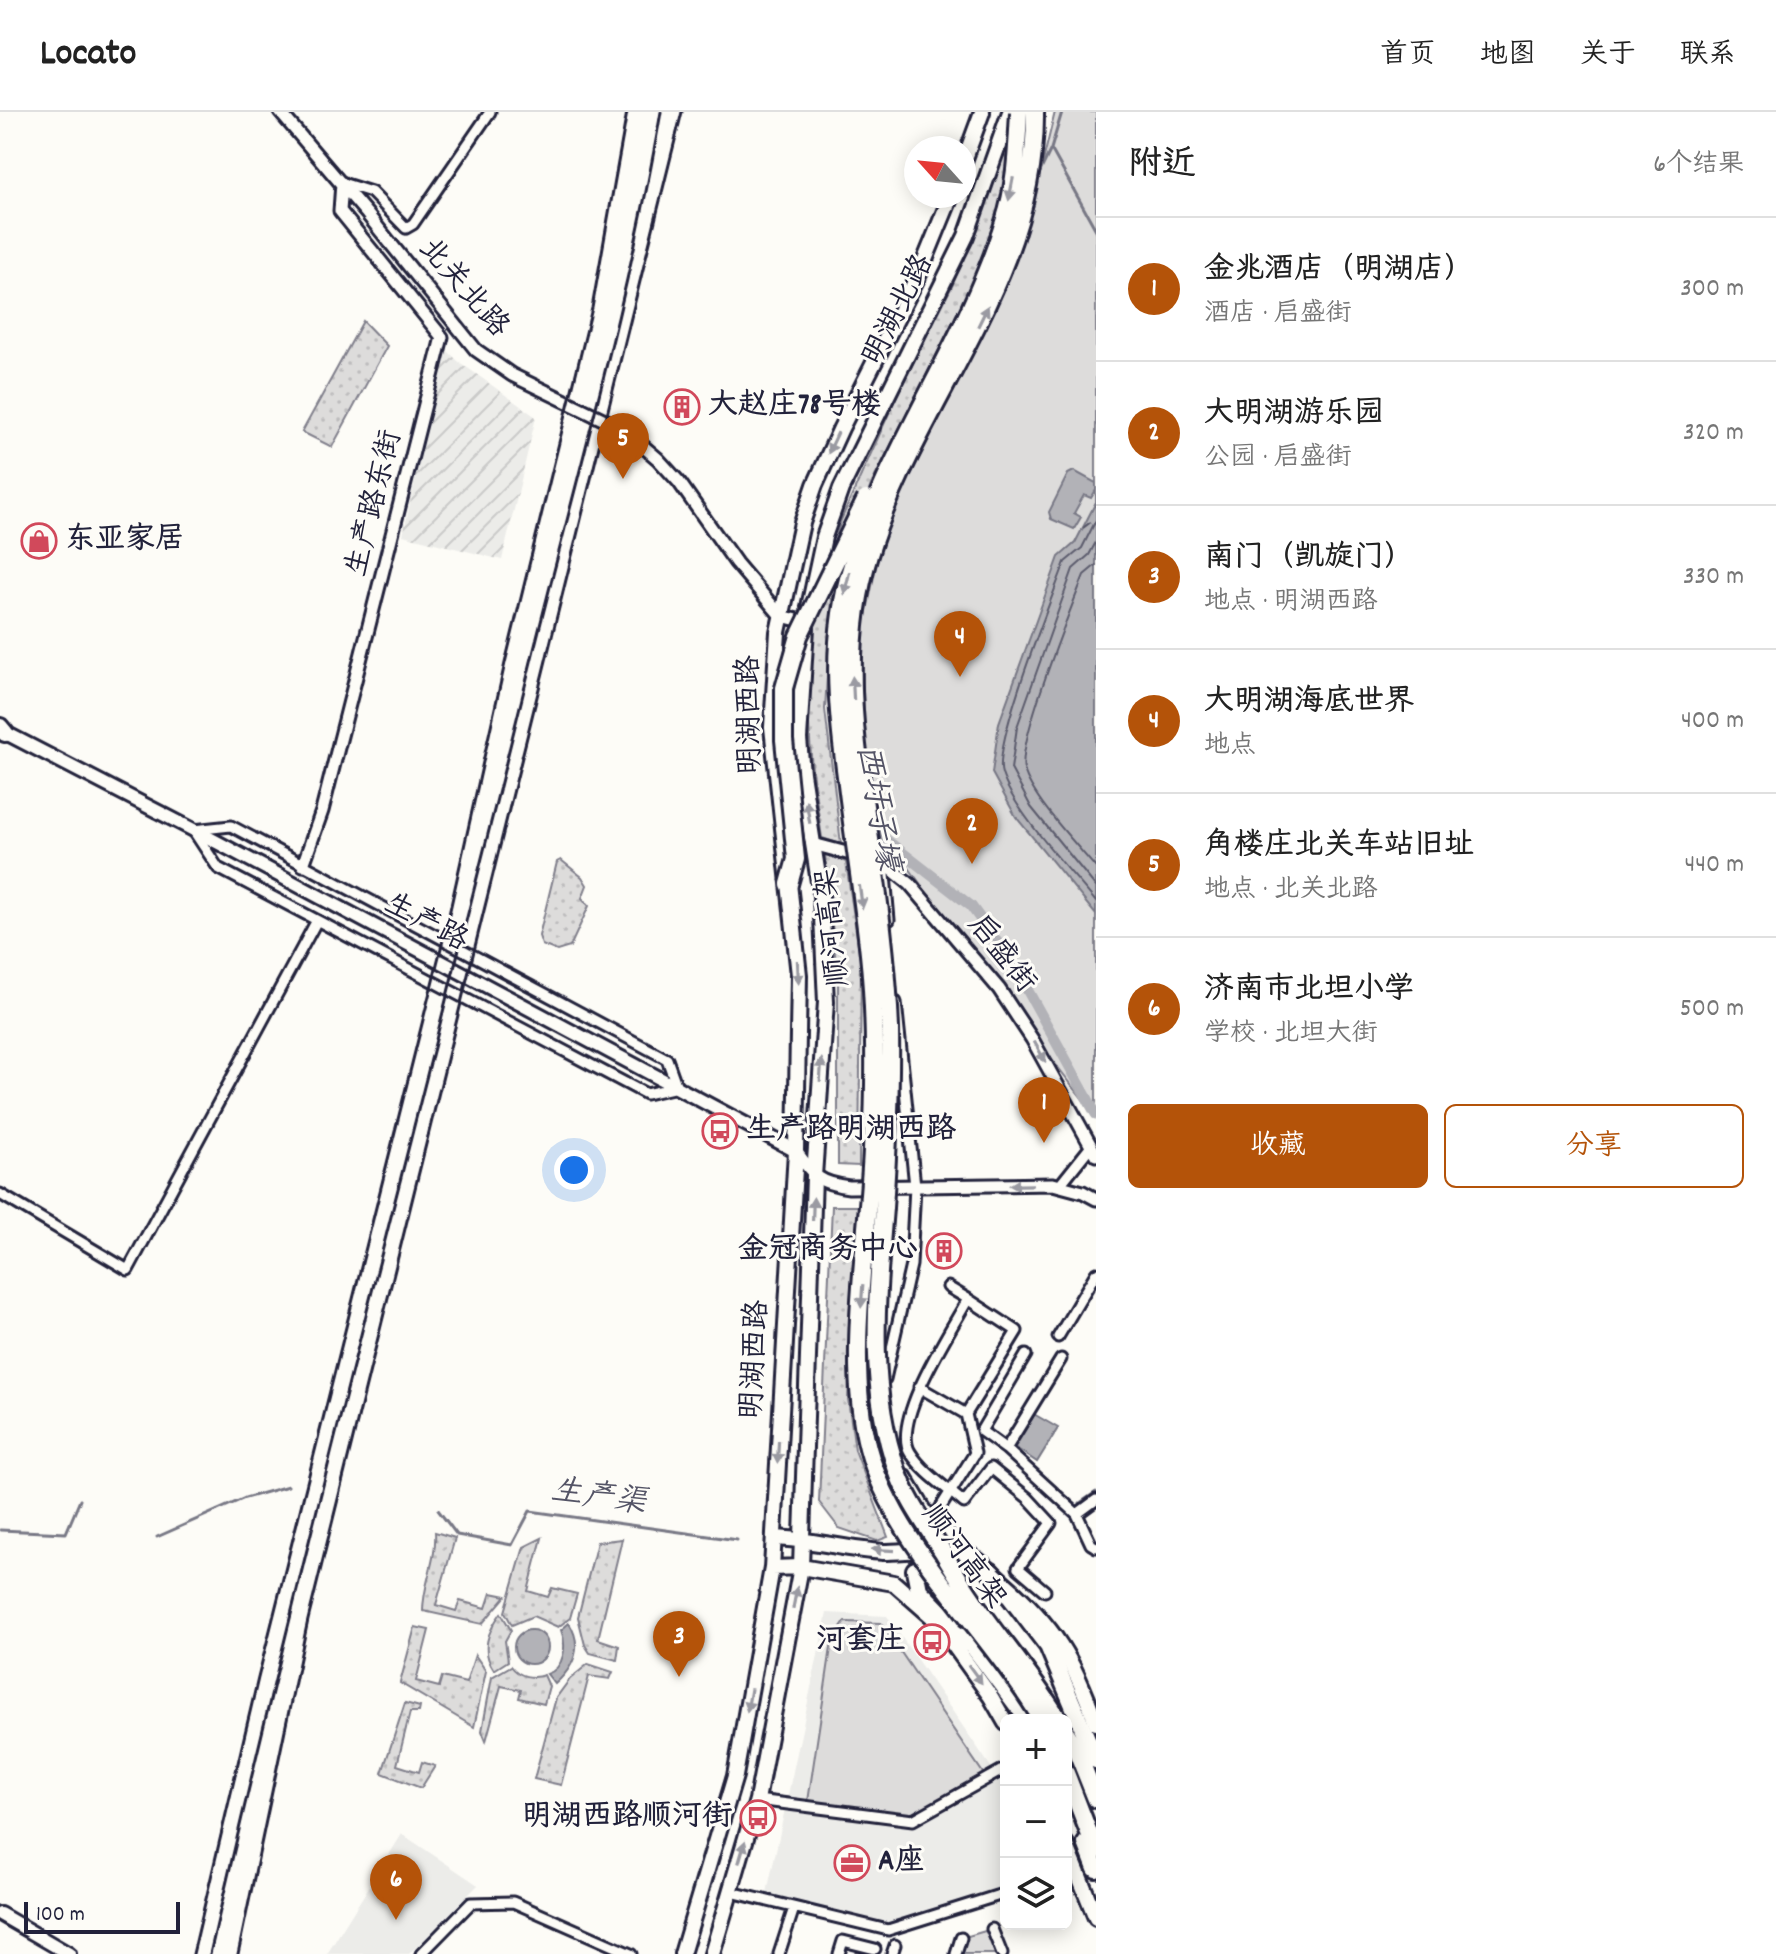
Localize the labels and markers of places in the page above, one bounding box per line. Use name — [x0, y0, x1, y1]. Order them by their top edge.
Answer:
place label: 大赵庄78号楼 — [708, 386, 882, 429]
building icon: 大赵庄78号楼 — [663, 388, 701, 426]
pin: 5 — [597, 413, 649, 479]
place label: 东亚家居 — [65, 520, 185, 563]
shop icon: 东亚家居 — [20, 522, 58, 560]
pin: 4 — [934, 611, 986, 677]
pin: 2 — [946, 798, 998, 864]
pin: 1 — [1018, 1077, 1070, 1143]
place label: 生产路明湖西路 — [746, 1110, 956, 1153]
bus stop icon: 生产路明湖西路 — [701, 1112, 739, 1150]
place label: 金冠商务中心 — [738, 1230, 918, 1273]
building icon: 金冠商务中心 — [925, 1232, 963, 1270]
pin: 3 — [653, 1611, 705, 1677]
place label: 河套庄 — [816, 1621, 906, 1664]
bus stop icon: 河套庄 — [913, 1623, 951, 1661]
place label: 明湖西路顺河街 — [522, 1797, 732, 1840]
bus stop icon: 明湖西路顺河街 — [739, 1799, 777, 1837]
place label: A座 — [878, 1842, 924, 1885]
office icon: A座 — [833, 1844, 871, 1882]
pin: 6 — [370, 1854, 422, 1920]

